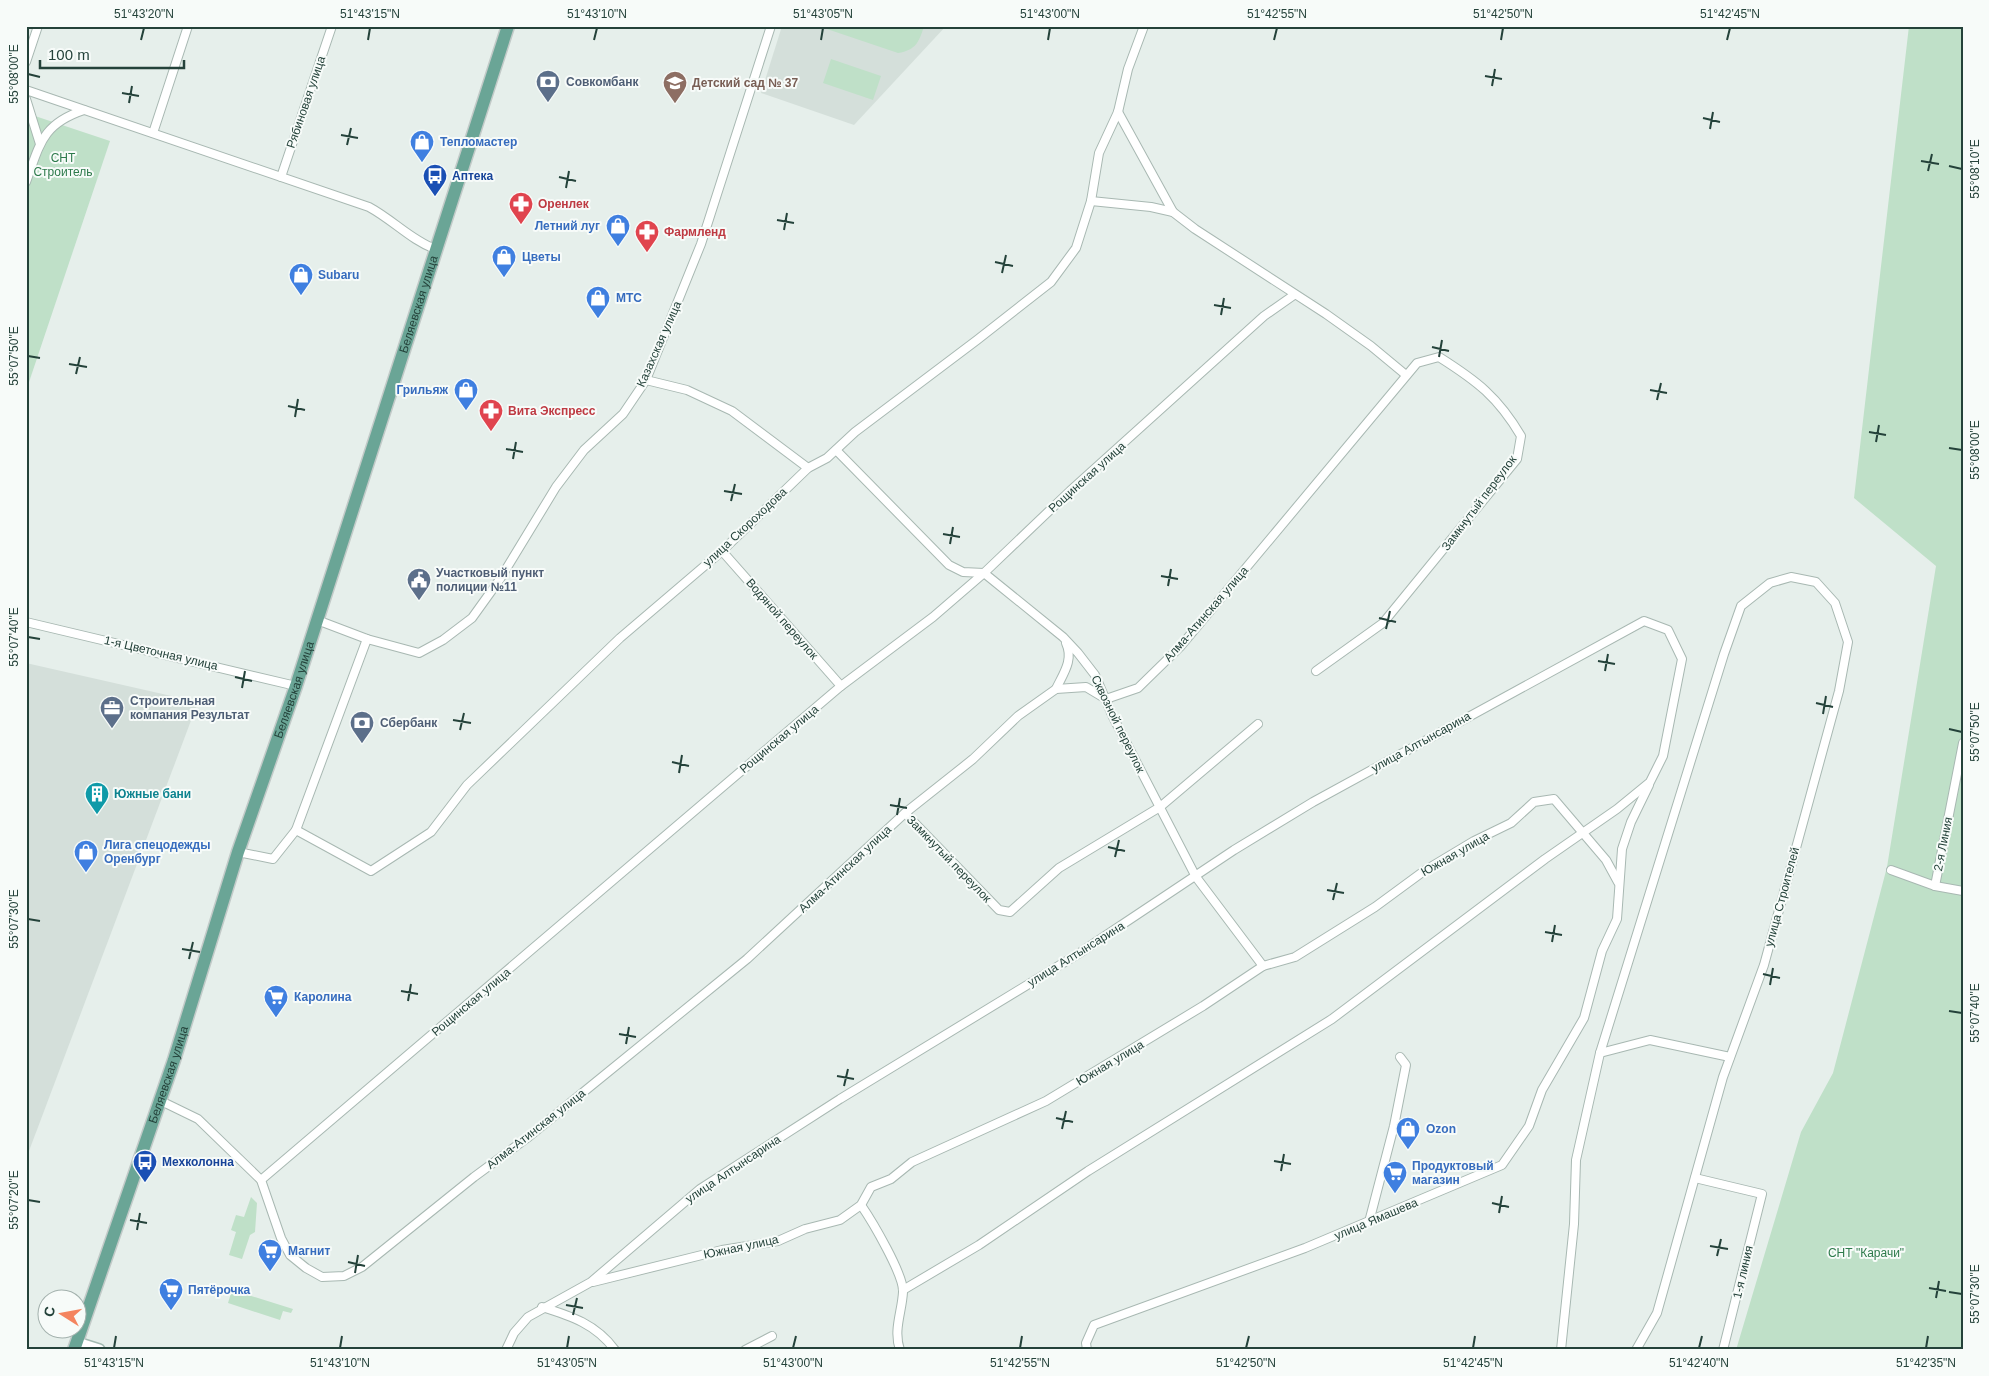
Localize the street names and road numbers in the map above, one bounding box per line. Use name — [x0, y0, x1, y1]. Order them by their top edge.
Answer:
street label: Рябиновая улица — [284, 54, 328, 150]
street label: Беляевская улица — [396, 254, 441, 355]
street label: Казахская улица — [634, 299, 684, 389]
street label: Рощинская улица — [1046, 439, 1128, 515]
street label: Замкнутый переулок — [1439, 452, 1520, 553]
street label: улица Скороходова — [700, 484, 790, 569]
street label: Алма-Атинская улица — [1161, 563, 1251, 664]
street label: Водяной переулок — [743, 576, 821, 663]
street label: 1-я Цветочная улица — [103, 633, 219, 673]
street label: Беляевская улица — [271, 639, 317, 740]
street label: Сквозной переулок — [1088, 673, 1148, 776]
street label: Рощинская улица — [737, 702, 821, 776]
street label: улица Алтынсарина — [1369, 709, 1473, 775]
street label: Замкнутый переулок — [904, 813, 995, 906]
street label: 2-я Линия — [1931, 816, 1955, 872]
street label: Алма-Атинская улица — [796, 822, 894, 916]
street label: Южная улица — [1418, 829, 1492, 879]
street label: улица Строителей — [1762, 846, 1802, 948]
street label: улица Алтынсарина — [1025, 918, 1127, 989]
street label: Рощинская улица — [429, 965, 513, 1039]
street label: Беляевская улица — [146, 1024, 191, 1125]
street label: Южная улица — [1074, 1037, 1147, 1089]
street label: Алма-Атинская улица — [484, 1086, 588, 1172]
street label: улица Алтынсарина — [683, 1132, 783, 1206]
street label: улица Ямашева — [1332, 1195, 1420, 1243]
street label: Южная улица — [702, 1232, 780, 1262]
street label: 1-я линия — [1730, 1244, 1756, 1300]

